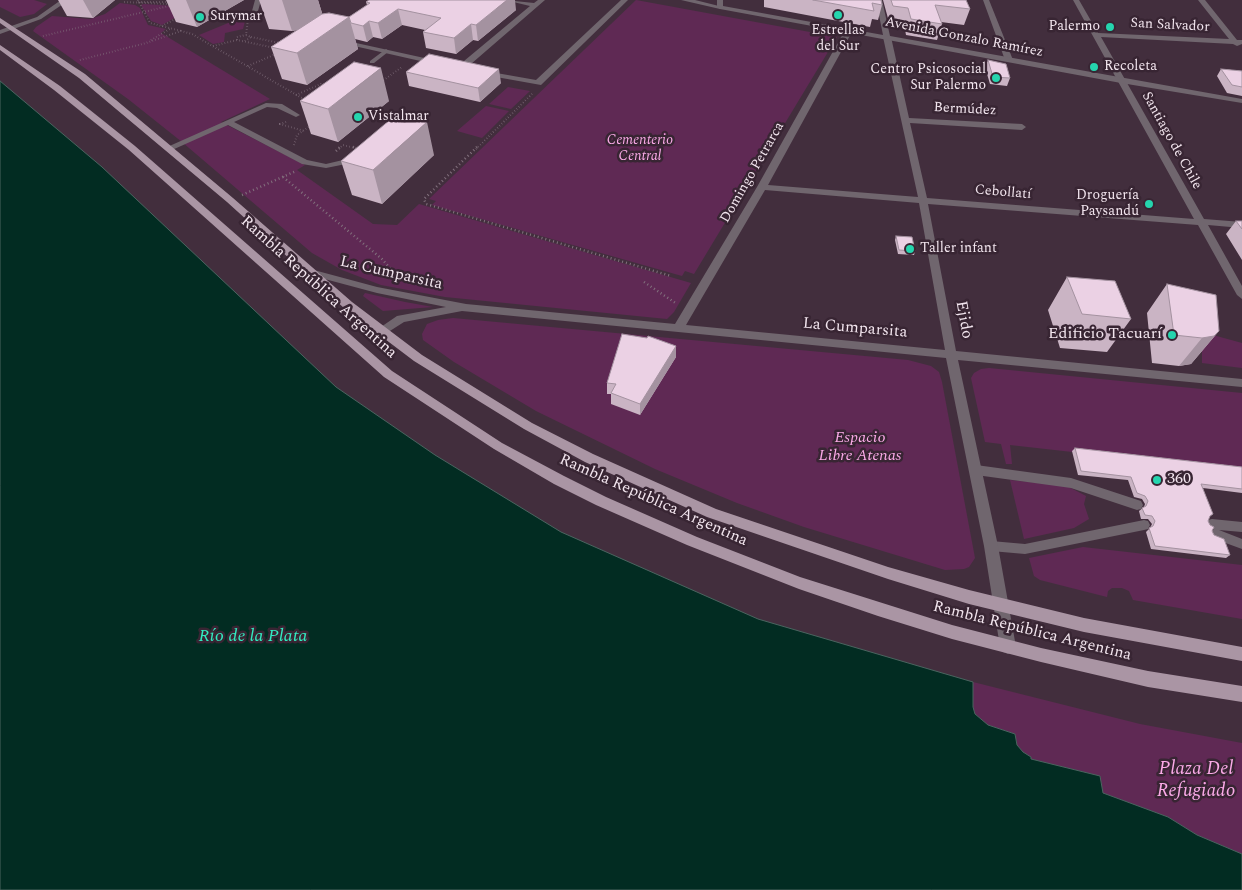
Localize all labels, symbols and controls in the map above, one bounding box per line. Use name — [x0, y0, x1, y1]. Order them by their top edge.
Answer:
place label: Surymar — [210, 9, 262, 25]
marker: Estrellas del Sur — [832, 9, 844, 21]
marker: Surymar — [194, 11, 206, 23]
street label: Avenida Gonzalo Ramírez — [883, 14, 1045, 62]
street label: San Salvador — [1130, 16, 1210, 36]
place label: Palermo — [1049, 19, 1100, 35]
marker: Palermo — [1104, 21, 1116, 33]
place label: Estrellas del Sur — [811, 23, 865, 56]
place label: Recoleta — [1104, 59, 1157, 75]
marker: Recoleta — [1088, 61, 1100, 73]
place label: Centro Psicosocial Sur Palermo — [870, 62, 986, 94]
marker: Centro Psicosocial Sur Palermo — [990, 72, 1002, 84]
street label: Santiago de Chile — [1137, 89, 1205, 193]
street label: Bermúdez — [933, 100, 997, 120]
place label: Vistalmar — [368, 109, 429, 125]
marker: Vistalmar — [352, 111, 364, 123]
street label: Domingo Petrarca — [717, 120, 789, 226]
park label: Cementerio Central — [607, 133, 673, 166]
street label: Cebollatí — [974, 182, 1032, 204]
place label: Droguería Paysandú — [1076, 188, 1139, 220]
marker: Droguería Paysandú — [1143, 198, 1155, 210]
street label: Rambla República Argentina — [236, 213, 400, 363]
place label: Taller infant — [920, 241, 997, 257]
marker: Taller infant — [904, 243, 916, 255]
street label: La Cumparsita — [338, 253, 444, 295]
street label: Ejido — [950, 300, 976, 340]
street label: La Cumparsita — [802, 315, 908, 343]
place label: Edificio Tacuarí — [1048, 325, 1162, 345]
marker: Edificio Tacuarí — [1166, 329, 1178, 341]
park label: Espacio Libre Atenas — [819, 429, 901, 467]
street label: Rambla República Argentina — [556, 451, 750, 551]
place label: 360 — [1167, 470, 1191, 490]
marker: 360 — [1151, 474, 1163, 486]
street label: Rambla República Argentina — [931, 598, 1133, 666]
water label: Río de la Plata — [199, 626, 307, 648]
park label: Plaza Del Refugiado — [1157, 759, 1235, 803]

